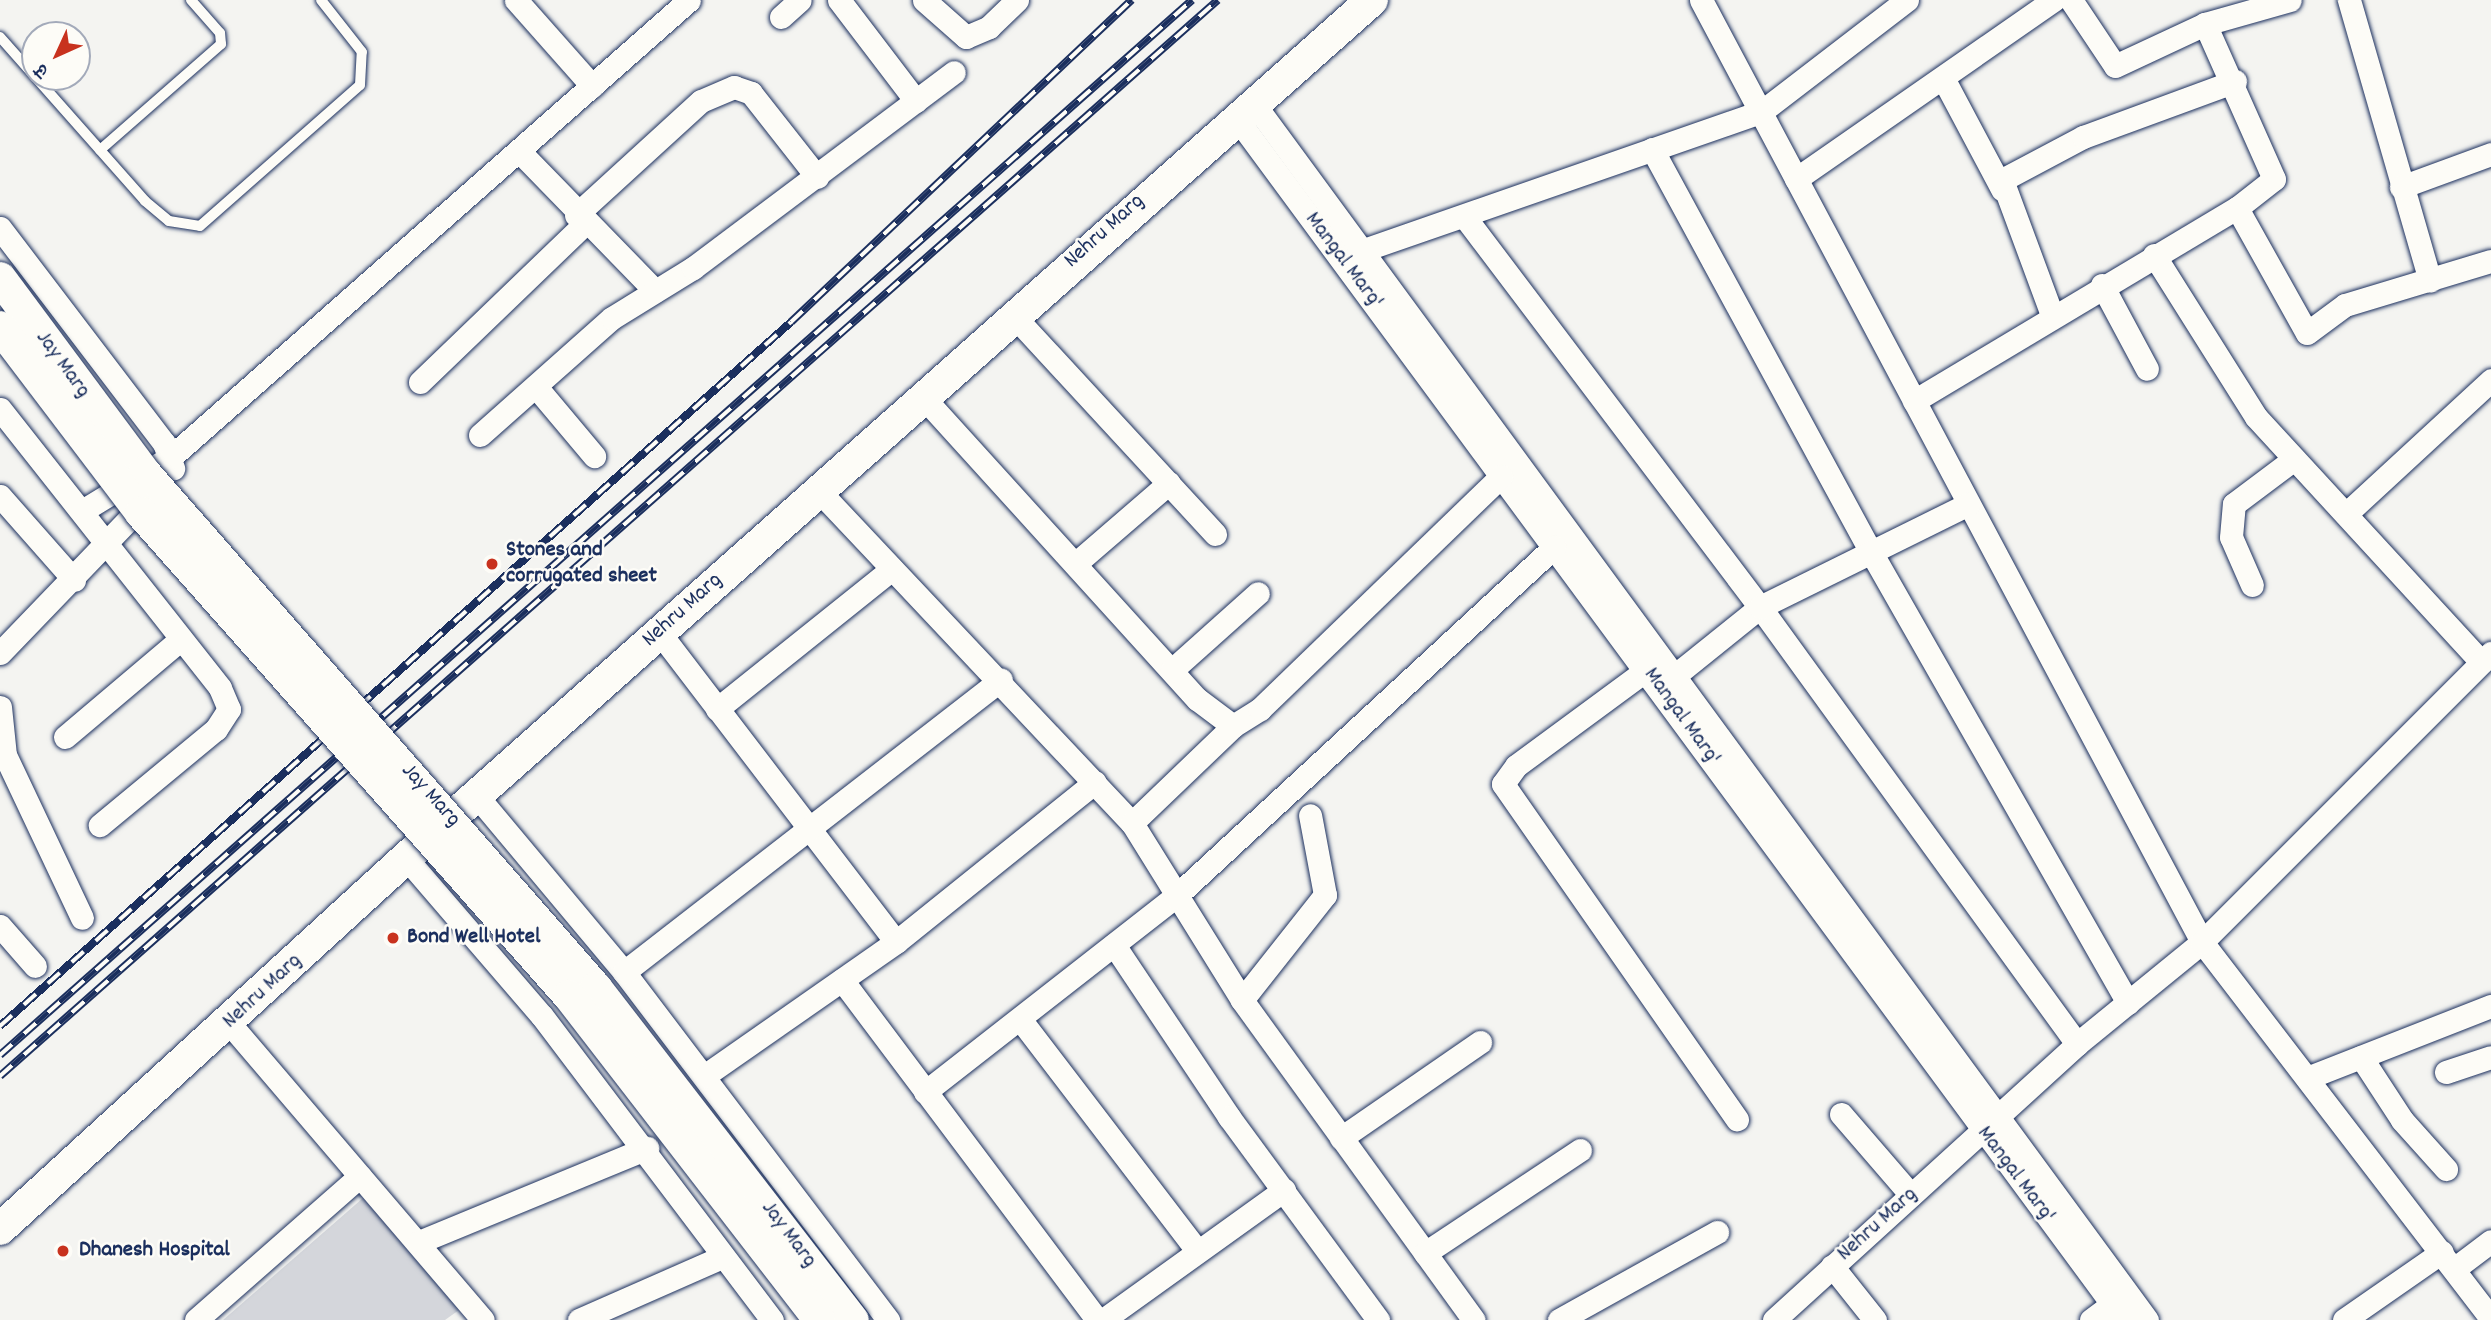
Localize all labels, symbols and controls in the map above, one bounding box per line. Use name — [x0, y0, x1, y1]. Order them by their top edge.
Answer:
north arrow — [21, 21, 91, 91]
text: उ — [29, 56, 56, 83]
street label: Nehru Marg — [1059, 189, 1151, 275]
street label: Mangal Marg' — [1298, 207, 1388, 315]
street label: Jay Marg — [28, 326, 96, 404]
place label: Stones and corrugated sheet — [506, 537, 657, 591]
marker: Stones and corrugated sheet — [484, 556, 500, 572]
street label: Nehru Marg — [637, 568, 729, 654]
street label: Mangal Marg' — [1636, 663, 1726, 771]
street label: Jay Marg — [394, 758, 466, 834]
place label: Bond Well Hotel — [407, 924, 540, 952]
marker: Bond Well Hotel — [385, 930, 401, 946]
street label: Nehru Marg — [218, 948, 308, 1036]
street label: Mangal Marg' — [1970, 1121, 2060, 1229]
street label: Nehru Marg — [1832, 1182, 1924, 1268]
street label: Jay Marg — [754, 1196, 822, 1274]
place label: Dhanesh Hospital — [79, 1237, 230, 1265]
marker: Dhanesh Hospital — [53, 1241, 73, 1261]

